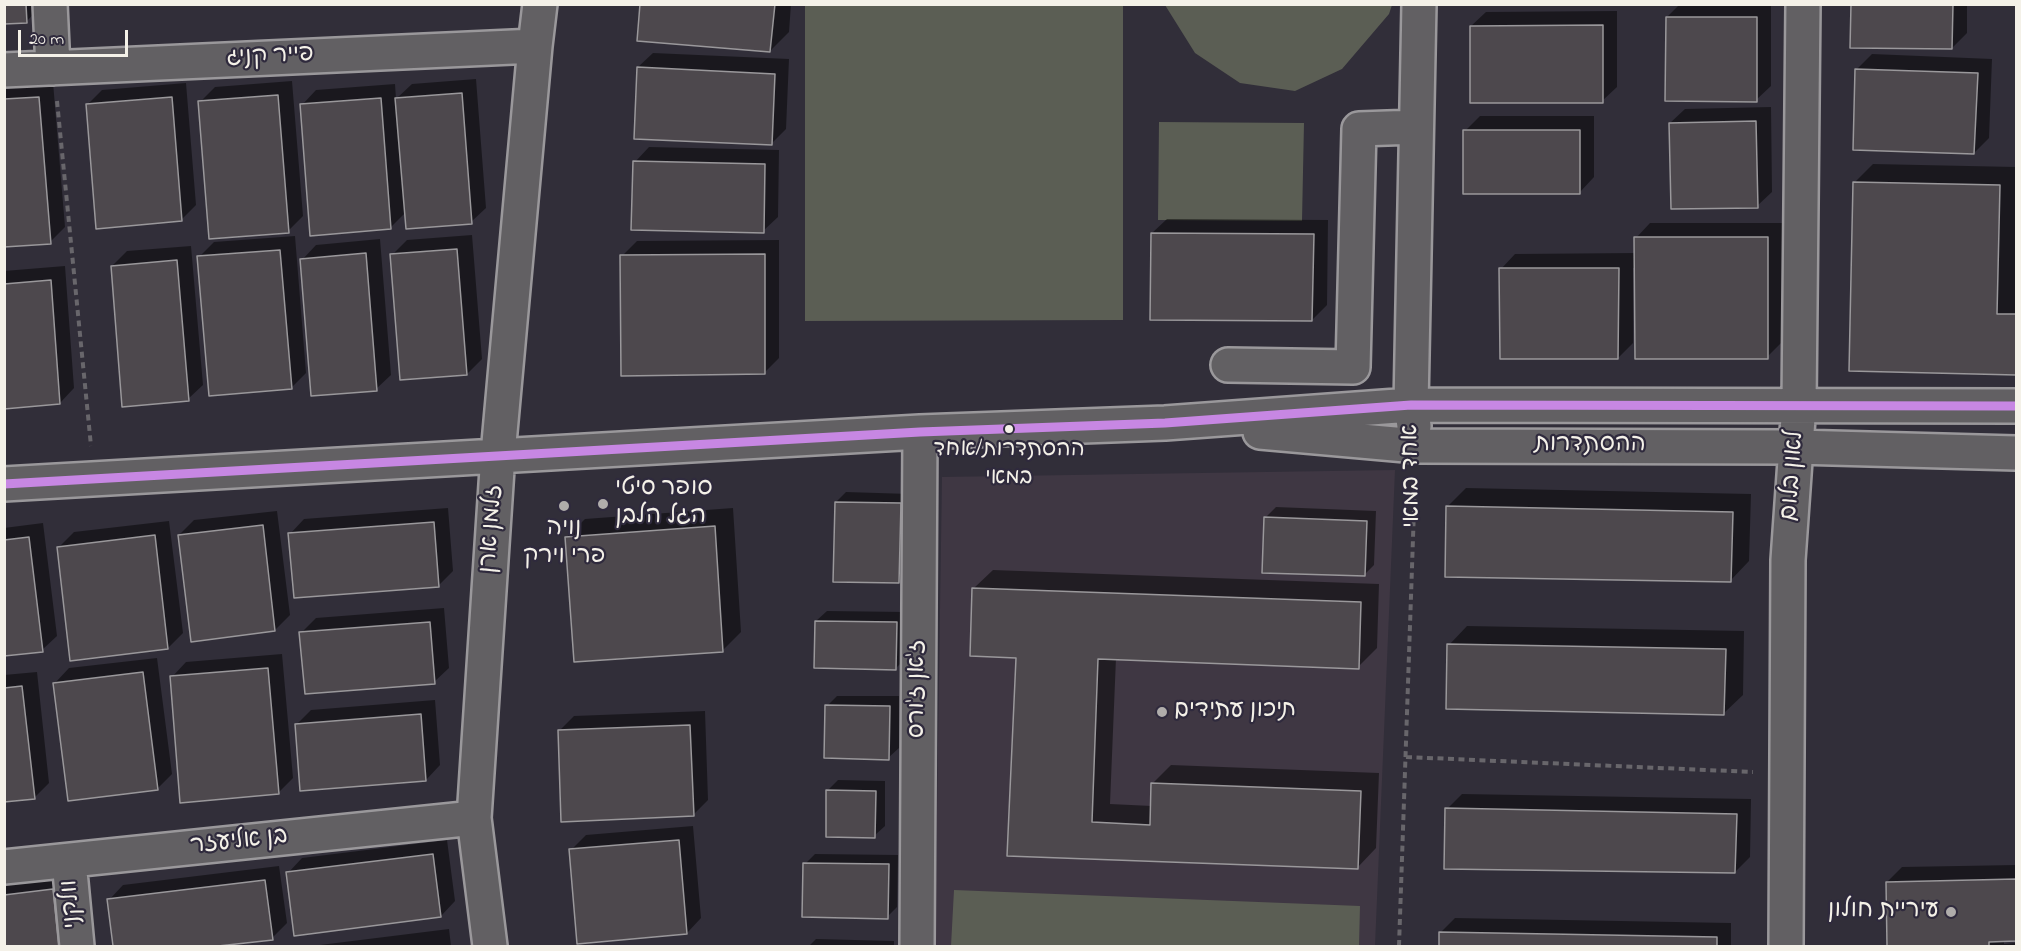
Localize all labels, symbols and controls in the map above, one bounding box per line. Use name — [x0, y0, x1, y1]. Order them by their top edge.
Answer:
scale bar — [21, 18, 130, 56]
text: 20 m — [29, 27, 64, 53]
street label: פייר קניג — [226, 41, 314, 75]
marker: ההסתדרות/אחד במאי — [1003, 423, 1015, 435]
street label: אחד במאי — [1398, 424, 1428, 528]
street label: לאון בלום — [1776, 430, 1812, 522]
street label: ההסתדרות — [1534, 432, 1646, 460]
place label: ההסתדרות/אחד במאי — [933, 438, 1085, 490]
place label: סופר סיטי הגל הלבן — [615, 476, 713, 532]
street label: זלמן ארן — [476, 484, 510, 574]
marker: סופר סיטי הגל הלבן — [596, 497, 610, 511]
marker: נויה פרי וירק — [557, 499, 571, 513]
place label: נויה פרי וירק — [523, 516, 605, 572]
street label: ז'אן ז'ורס — [905, 640, 933, 738]
place label: תיכון עתידים — [1174, 698, 1296, 726]
marker: תיכון עתידים — [1155, 705, 1169, 719]
street label: בן אליעזר — [189, 824, 289, 862]
street label: וולקני — [57, 878, 89, 930]
place label: עיריית חולון — [1828, 898, 1939, 926]
marker: עיריית חולון — [1944, 905, 1958, 919]

